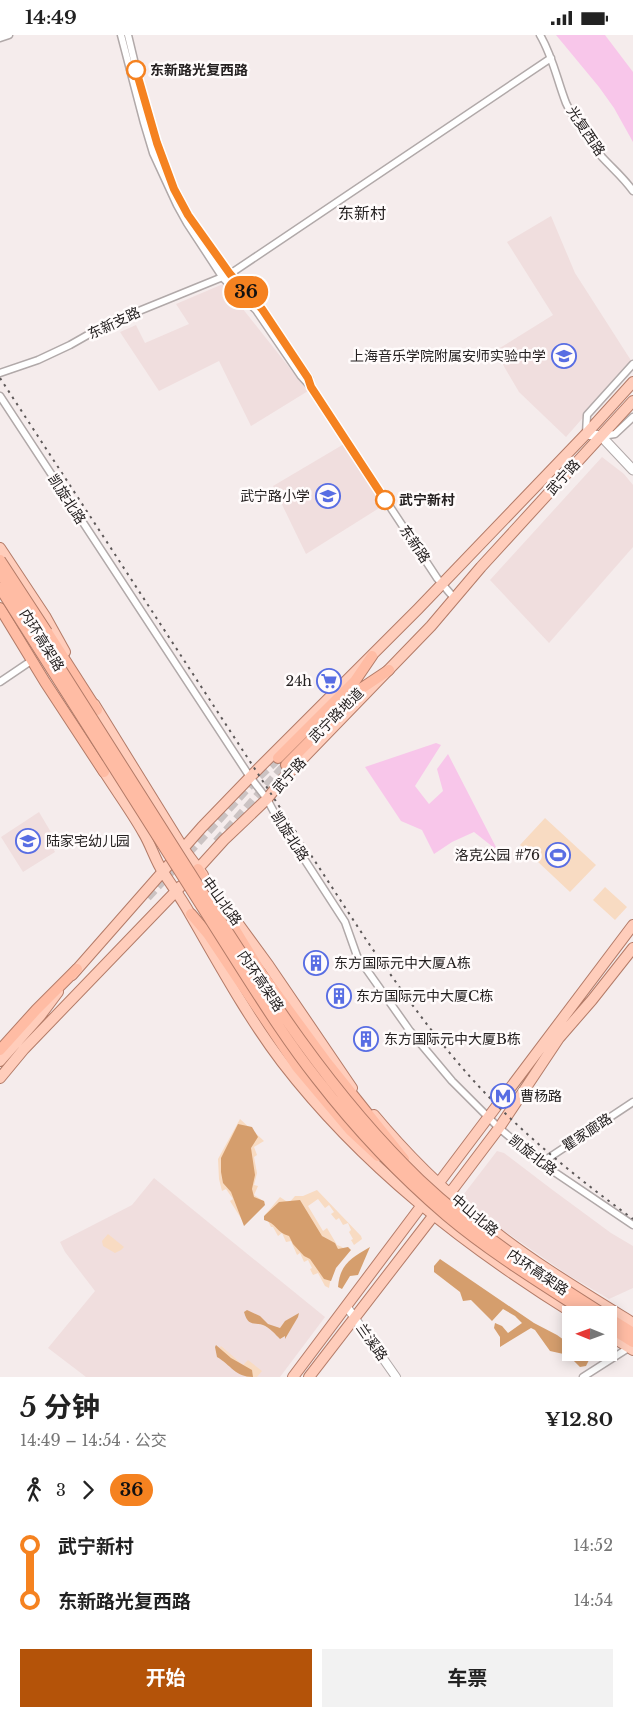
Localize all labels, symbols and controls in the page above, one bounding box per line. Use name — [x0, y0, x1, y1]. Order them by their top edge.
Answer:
text: 14:49 — [25, 6, 77, 29]
marker: 东新路光复西路 — [126, 60, 146, 80]
place label: 东新路光复西路 — [150, 61, 248, 79]
street label: 光复西路 — [563, 103, 609, 159]
district label: 东新村 — [338, 203, 386, 223]
line badge: 36 — [224, 276, 268, 308]
text: 36 — [234, 281, 258, 303]
street label: 东新支路 — [85, 303, 143, 343]
school or university icon: 上海音乐学院附属安师实验中学 — [551, 343, 577, 369]
place label: 上海音乐学院附属安师实验中学 — [350, 347, 546, 365]
street label: 武宁路 — [542, 455, 584, 499]
street label: 凯旋北路 — [44, 471, 90, 527]
school or university icon: 武宁路小学 — [315, 483, 341, 509]
place label: 武宁路小学 — [240, 487, 310, 505]
marker: 武宁新村 — [375, 490, 395, 510]
place label: 武宁新村 — [399, 491, 455, 509]
street label: 东新路 — [396, 522, 434, 566]
street label: 内环高架路 — [16, 606, 68, 674]
supermarket icon: 24h — [316, 668, 342, 694]
place label: 24h — [286, 672, 312, 690]
street label: 武宁路地道 — [305, 684, 367, 746]
street label: 武宁路 — [268, 753, 310, 797]
street label: 凯旋北路 — [267, 808, 313, 864]
school or university icon: 陆家宅幼儿园 — [15, 828, 41, 854]
place label: 陆家宅幼儿园 — [46, 832, 130, 850]
sports icon: 洛克公园 #76 — [545, 842, 571, 868]
place label: 洛克公园 #76 — [455, 846, 540, 864]
street label: 中山北路 — [198, 873, 246, 929]
street label: 内环高架路 — [234, 947, 288, 1015]
building icon: 东方国际元中大厦A栋 — [303, 950, 329, 976]
place label: 东方国际元中大厦A栋 — [334, 954, 471, 972]
building icon: 东方国际元中大厦C栋 — [326, 983, 352, 1009]
place label: 东方国际元中大厦C栋 — [356, 987, 493, 1005]
building icon: 东方国际元中大厦B栋 — [353, 1026, 379, 1052]
place label: 东方国际元中大厦B栋 — [384, 1030, 521, 1048]
metro station icon: 曹杨路 — [490, 1083, 516, 1109]
place label: 曹杨路 — [520, 1087, 562, 1105]
street label: 瞿家廊路 — [559, 1109, 615, 1155]
street label: 凯旋北路 — [505, 1131, 561, 1179]
street label: 中山北路 — [448, 1190, 502, 1240]
street label: 内环高架路 — [504, 1245, 572, 1299]
north arrow — [562, 1306, 618, 1361]
map controls — [562, 1306, 617, 1361]
street label: 兰溪路 — [353, 1320, 391, 1364]
text: 5 分钟 — [20, 1390, 100, 1425]
text: ¥12.80 — [545, 1408, 613, 1431]
text: 14:49 – 14:54 · 公交 — [20, 1430, 167, 1450]
icon: walk — [20, 1476, 48, 1504]
icon: forward — [74, 1476, 102, 1504]
text: 36 — [120, 1479, 143, 1501]
text: 3 — [56, 1480, 66, 1500]
text: 武宁新村 — [58, 1535, 134, 1558]
text: 14:52 — [573, 1535, 613, 1555]
text: 东新路光复西路 — [58, 1590, 191, 1613]
text: 14:54 — [573, 1590, 613, 1610]
button: 开始 — [20, 1649, 312, 1707]
button: 车票 — [322, 1649, 613, 1707]

